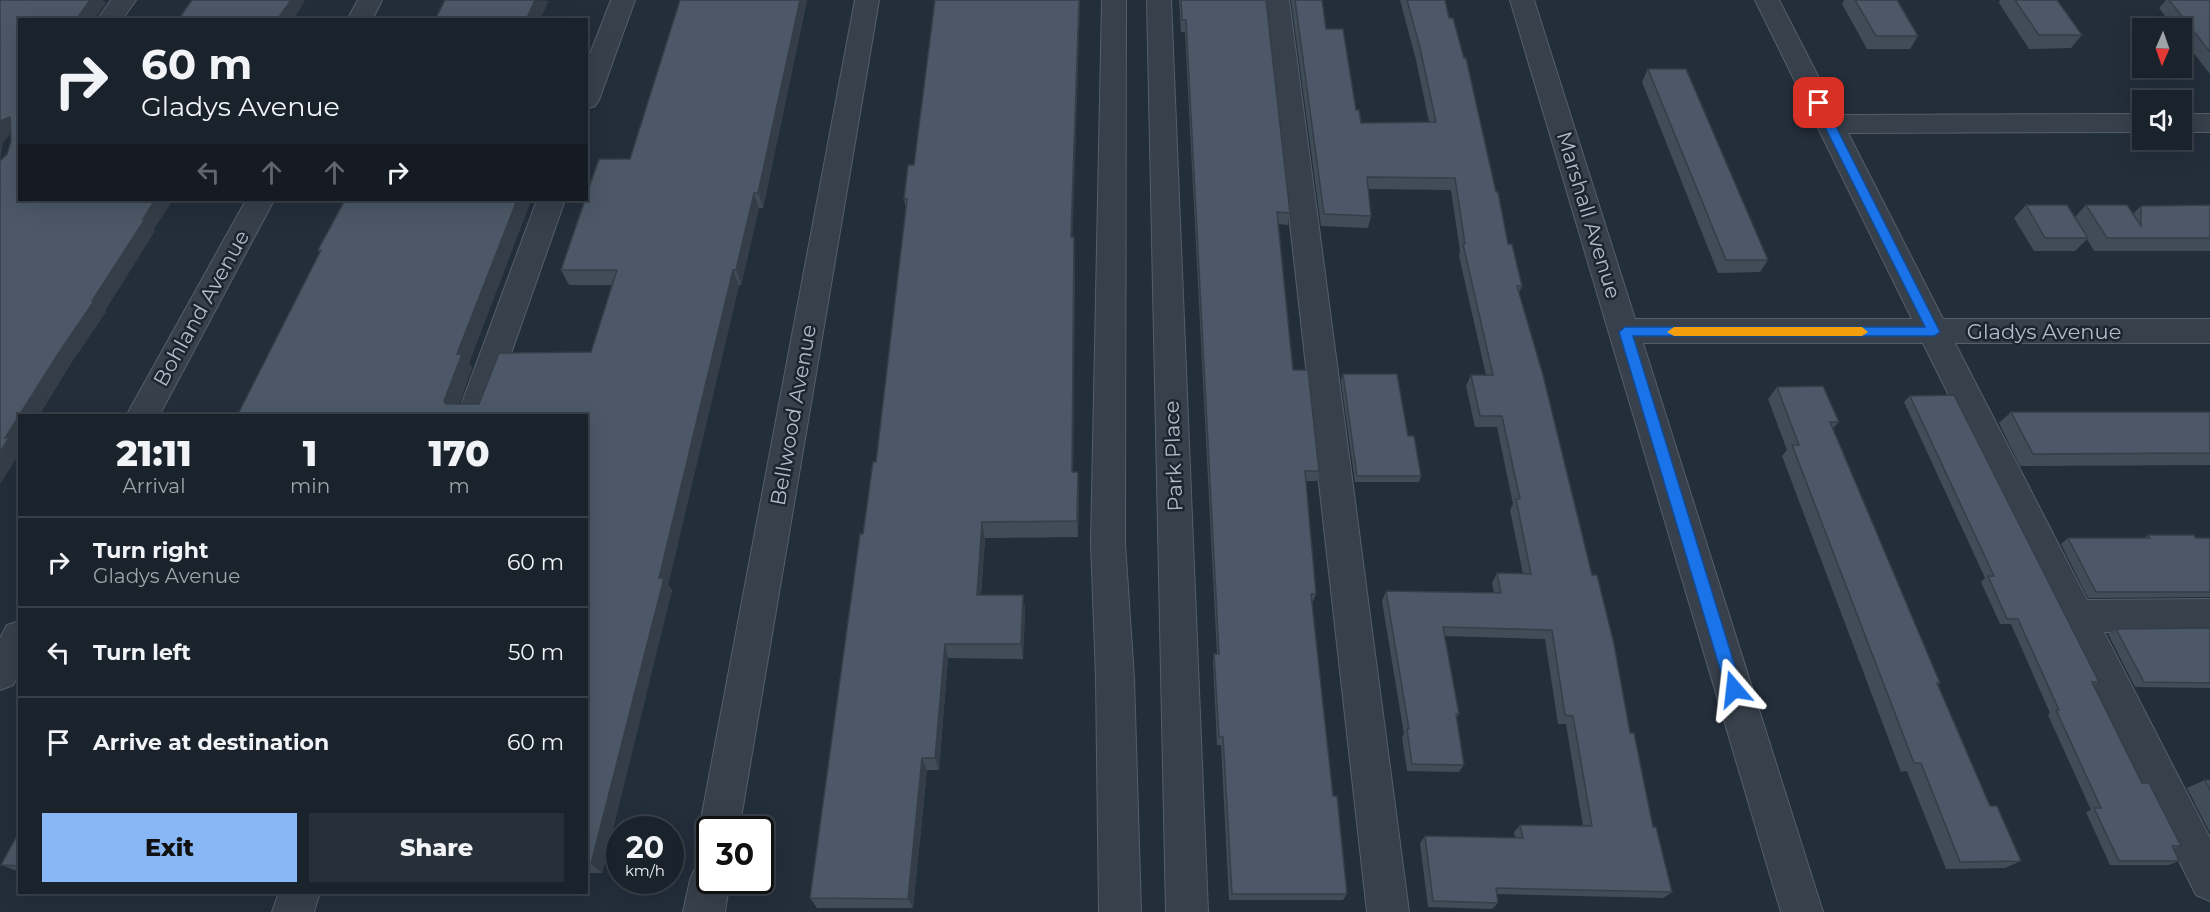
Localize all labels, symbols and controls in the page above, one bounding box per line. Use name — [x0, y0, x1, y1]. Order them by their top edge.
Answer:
north arrow — [2132, 18, 2192, 78]
map controls — [2132, 18, 2192, 150]
text: 60 m — [141, 38, 252, 90]
icon: right — [42, 42, 120, 120]
pin — [1793, 77, 1844, 128]
icon: arrive — [1802, 86, 1835, 119]
text: Gladys Avenue — [141, 90, 340, 123]
button: sound — [2132, 90, 2192, 150]
street label: Marshall Avenue — [1552, 128, 1626, 302]
icon: left — [192, 156, 225, 189]
icon: ahead — [255, 156, 288, 189]
icon: ahead — [318, 156, 351, 189]
icon: right — [381, 156, 414, 189]
street label: Bohland Avenue — [148, 226, 254, 390]
street label: Gladys Avenue — [1967, 319, 2121, 344]
street label: Bellwood Avenue — [765, 323, 821, 507]
street label: Park Place — [1159, 400, 1187, 512]
text: 21:11 — [116, 431, 192, 475]
text: 1 — [303, 431, 317, 475]
text: 170 — [428, 431, 490, 475]
text: Arrival — [122, 474, 186, 498]
text: min — [290, 474, 330, 498]
text: m — [448, 474, 470, 498]
text: Turn right — [93, 537, 208, 564]
icon: right — [42, 546, 75, 579]
text: 60 m — [507, 549, 564, 576]
text: Gladys Avenue — [93, 564, 240, 588]
icon: left — [42, 636, 75, 669]
text: Turn left — [93, 639, 191, 666]
text: 50 m — [508, 639, 564, 666]
position arrow — [1702, 657, 1766, 721]
icon: arrive — [42, 726, 75, 759]
text: Arrive at destination — [93, 729, 329, 756]
text: 60 m — [507, 729, 564, 756]
button: Exit — [42, 813, 297, 882]
button: Share — [309, 813, 564, 882]
speed limit sign: 30 — [696, 816, 774, 894]
text: 20 — [626, 829, 664, 866]
text: km/h — [625, 861, 665, 880]

